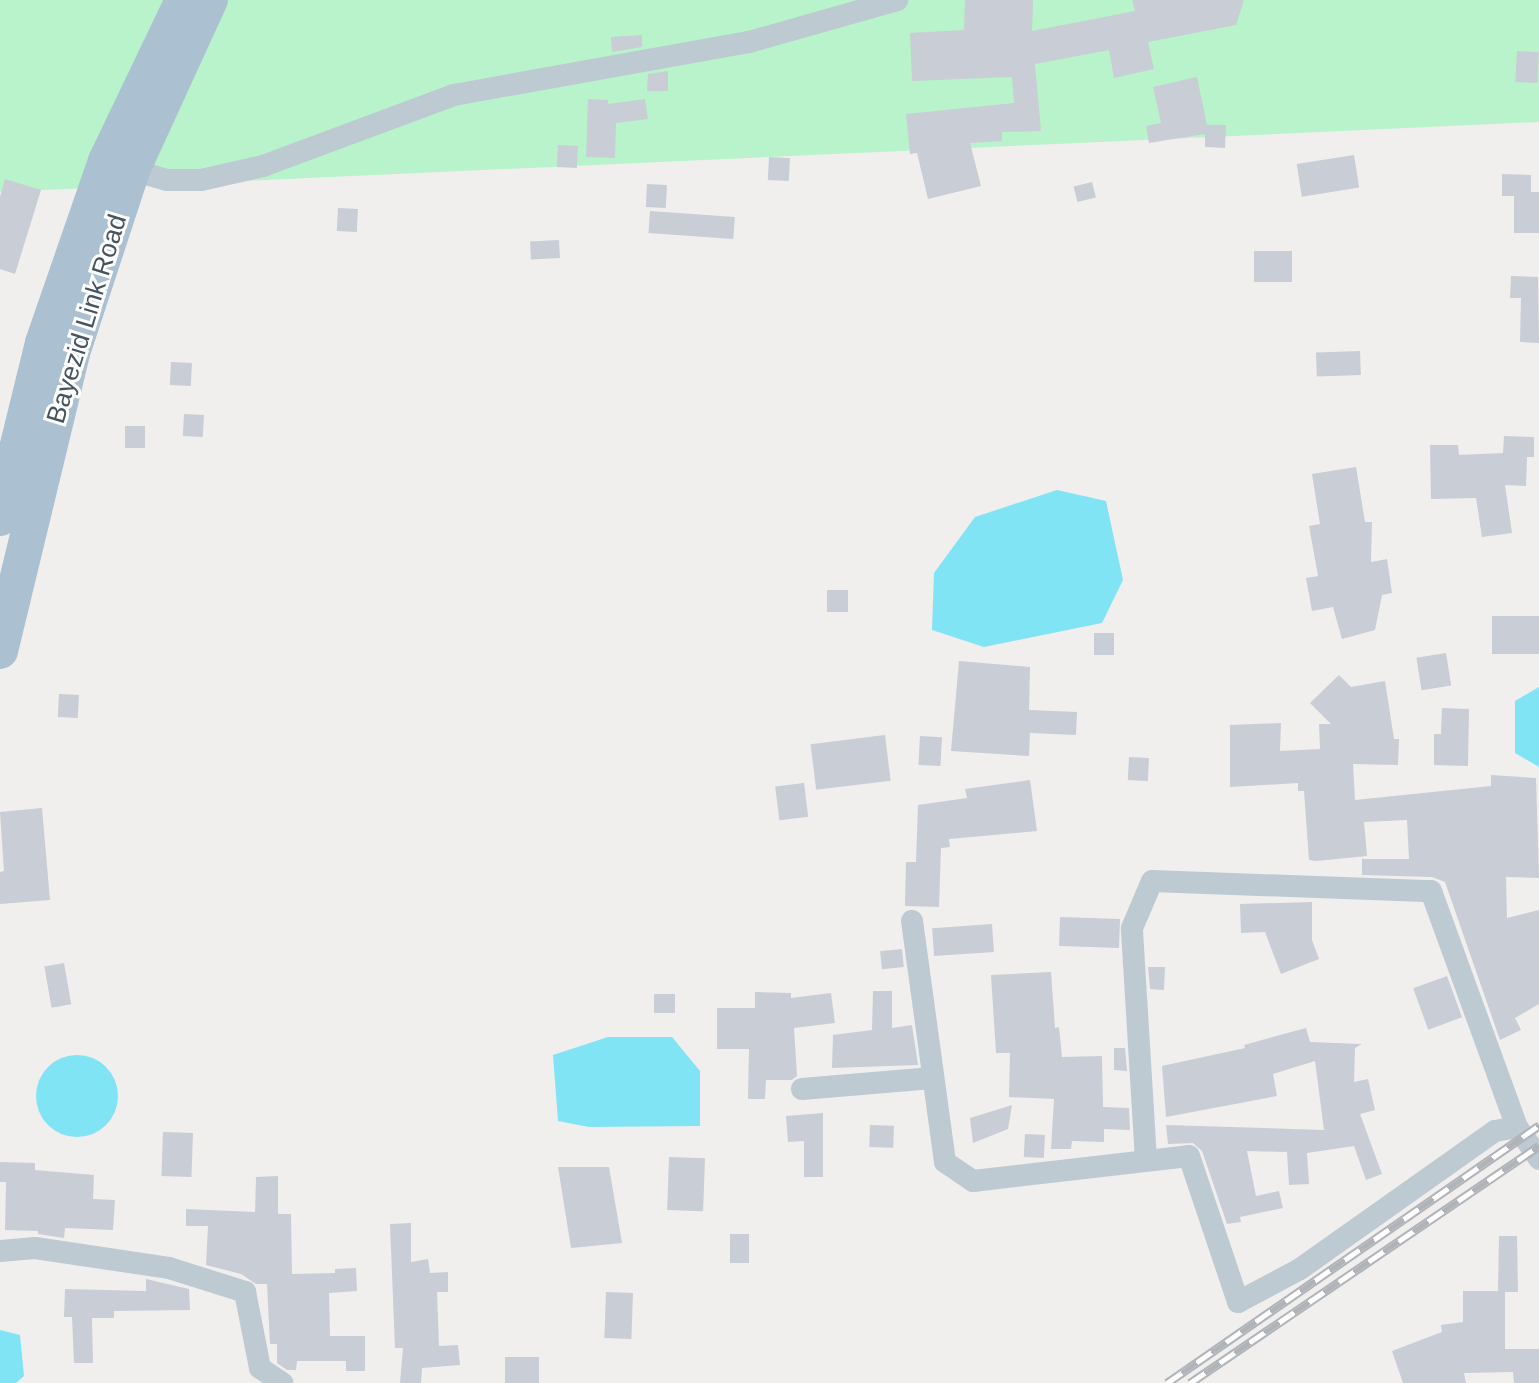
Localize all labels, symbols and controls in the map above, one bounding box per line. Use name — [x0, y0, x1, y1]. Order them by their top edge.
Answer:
street label: Bayezid Link Road — [40, 211, 134, 427]

